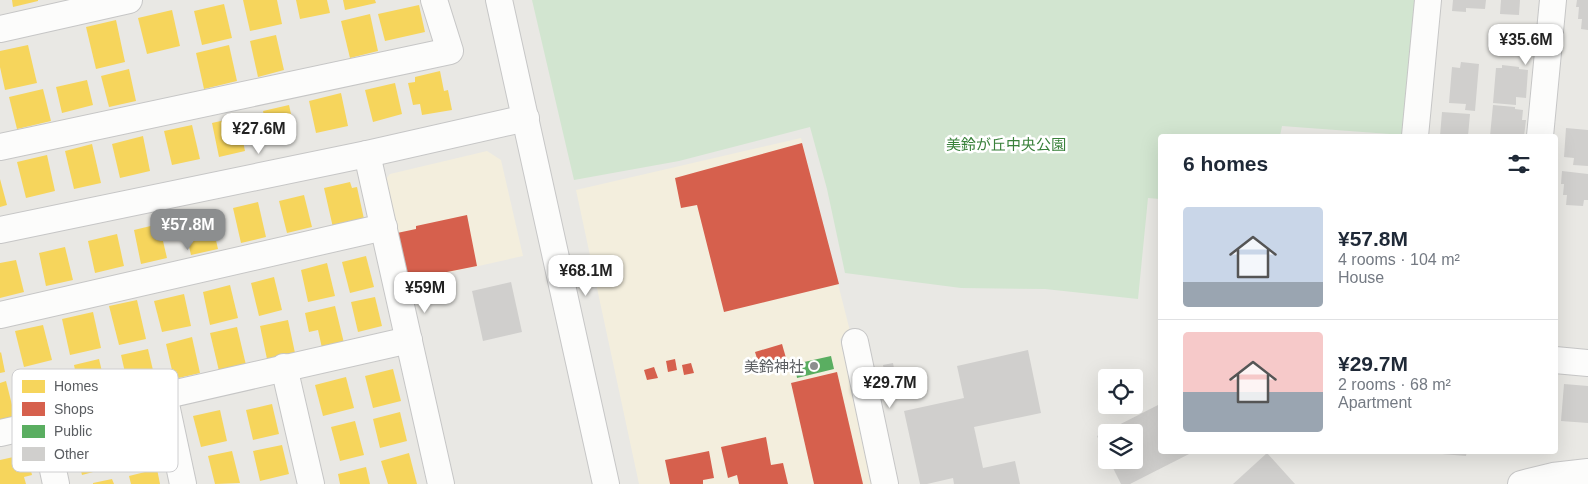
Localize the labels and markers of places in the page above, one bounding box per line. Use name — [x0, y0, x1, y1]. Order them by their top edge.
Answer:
pin: ¥35.6M — [1485, 23, 1567, 66]
pin: ¥27.6M — [218, 112, 300, 155]
pin: ¥57.8M — [147, 208, 229, 251]
pin: ¥68.1M — [545, 254, 627, 297]
pin: ¥59M — [395, 272, 455, 314]
place label: 美鈴神社 — [744, 358, 804, 375]
marker: 美鈴神社 — [808, 360, 820, 372]
pin: ¥29.7M — [849, 366, 931, 409]

